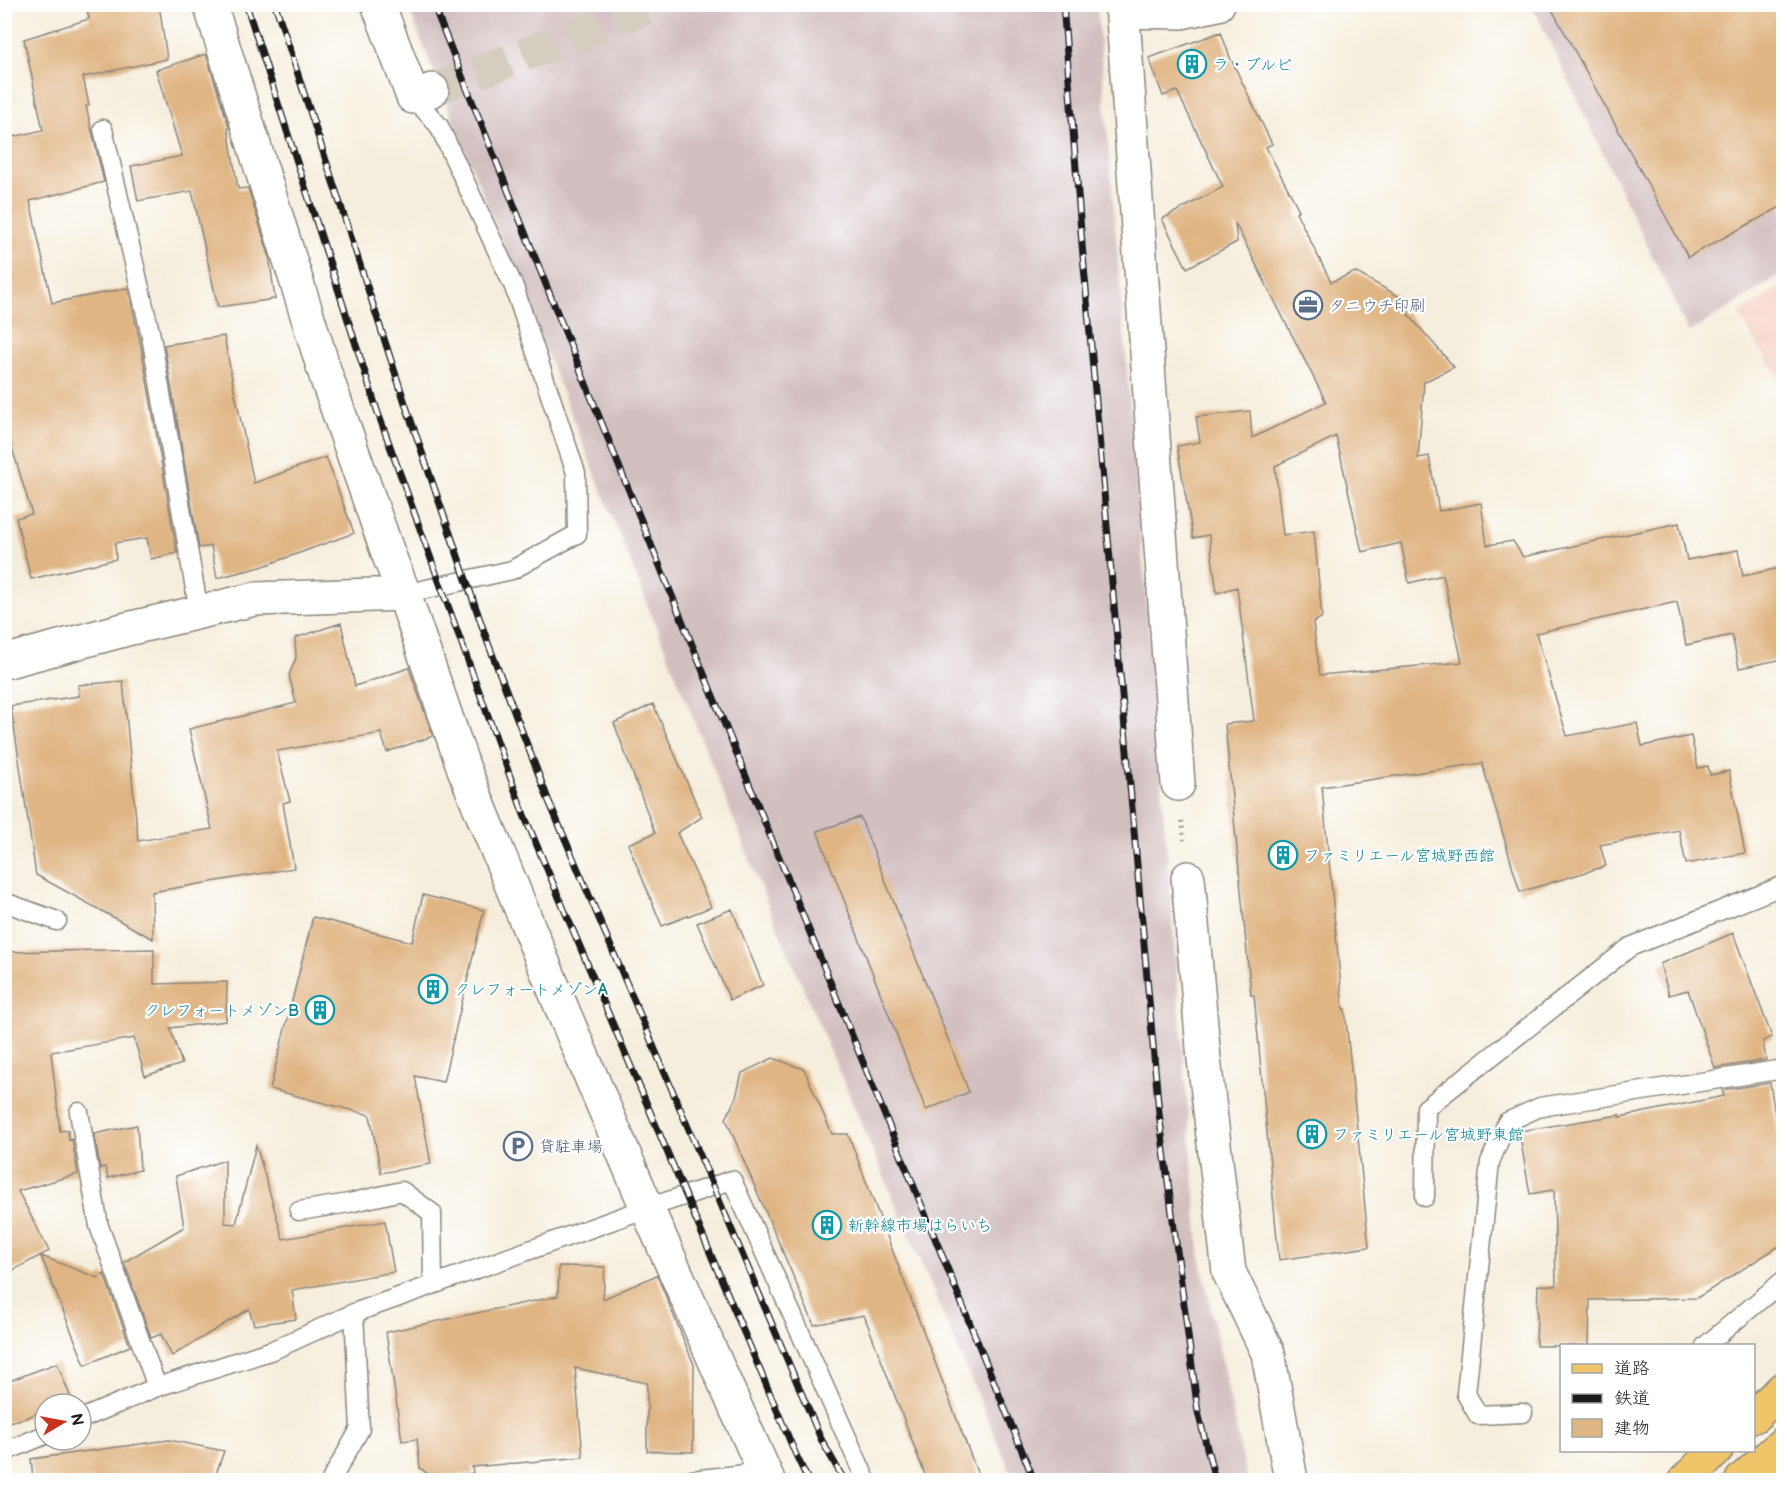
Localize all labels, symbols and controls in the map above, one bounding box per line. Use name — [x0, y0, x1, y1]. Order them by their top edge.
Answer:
building icon: ラ・ブルビ — [1176, 48, 1208, 80]
place label: ラ・ブルビ — [1213, 56, 1292, 75]
office icon: タニウチ印刷 — [1292, 289, 1324, 321]
place label: タニウチ印刷 — [1329, 297, 1426, 316]
building icon: ファミリエール宮城野西館 — [1267, 839, 1299, 871]
place label: ファミリエール宮城野西館 — [1304, 847, 1495, 866]
building icon: クレフォートメゾンA — [417, 973, 449, 1005]
place label: クレフォートメゾンA — [454, 981, 608, 1000]
building icon: クレフォートメゾンB — [304, 994, 336, 1026]
place label: クレフォートメゾンB — [144, 1002, 299, 1021]
building icon: ファミリエール宮城野東館 — [1296, 1118, 1328, 1150]
place label: ファミリエール宮城野東館 — [1333, 1126, 1524, 1145]
parking icon: 貸駐車場 — [502, 1130, 534, 1162]
place label: 貸駐車場 — [539, 1138, 603, 1157]
building icon: 新幹線市場はらいち — [811, 1209, 843, 1241]
place label: 新幹線市場はらいち — [848, 1217, 992, 1236]
legend — [1560, 1344, 1755, 1452]
text: 道路 — [1614, 1358, 1650, 1379]
text: 鉄道 — [1614, 1388, 1650, 1409]
north arrow — [33, 1392, 93, 1452]
text: N — [66, 1412, 87, 1427]
text: 建物 — [1614, 1418, 1650, 1439]

